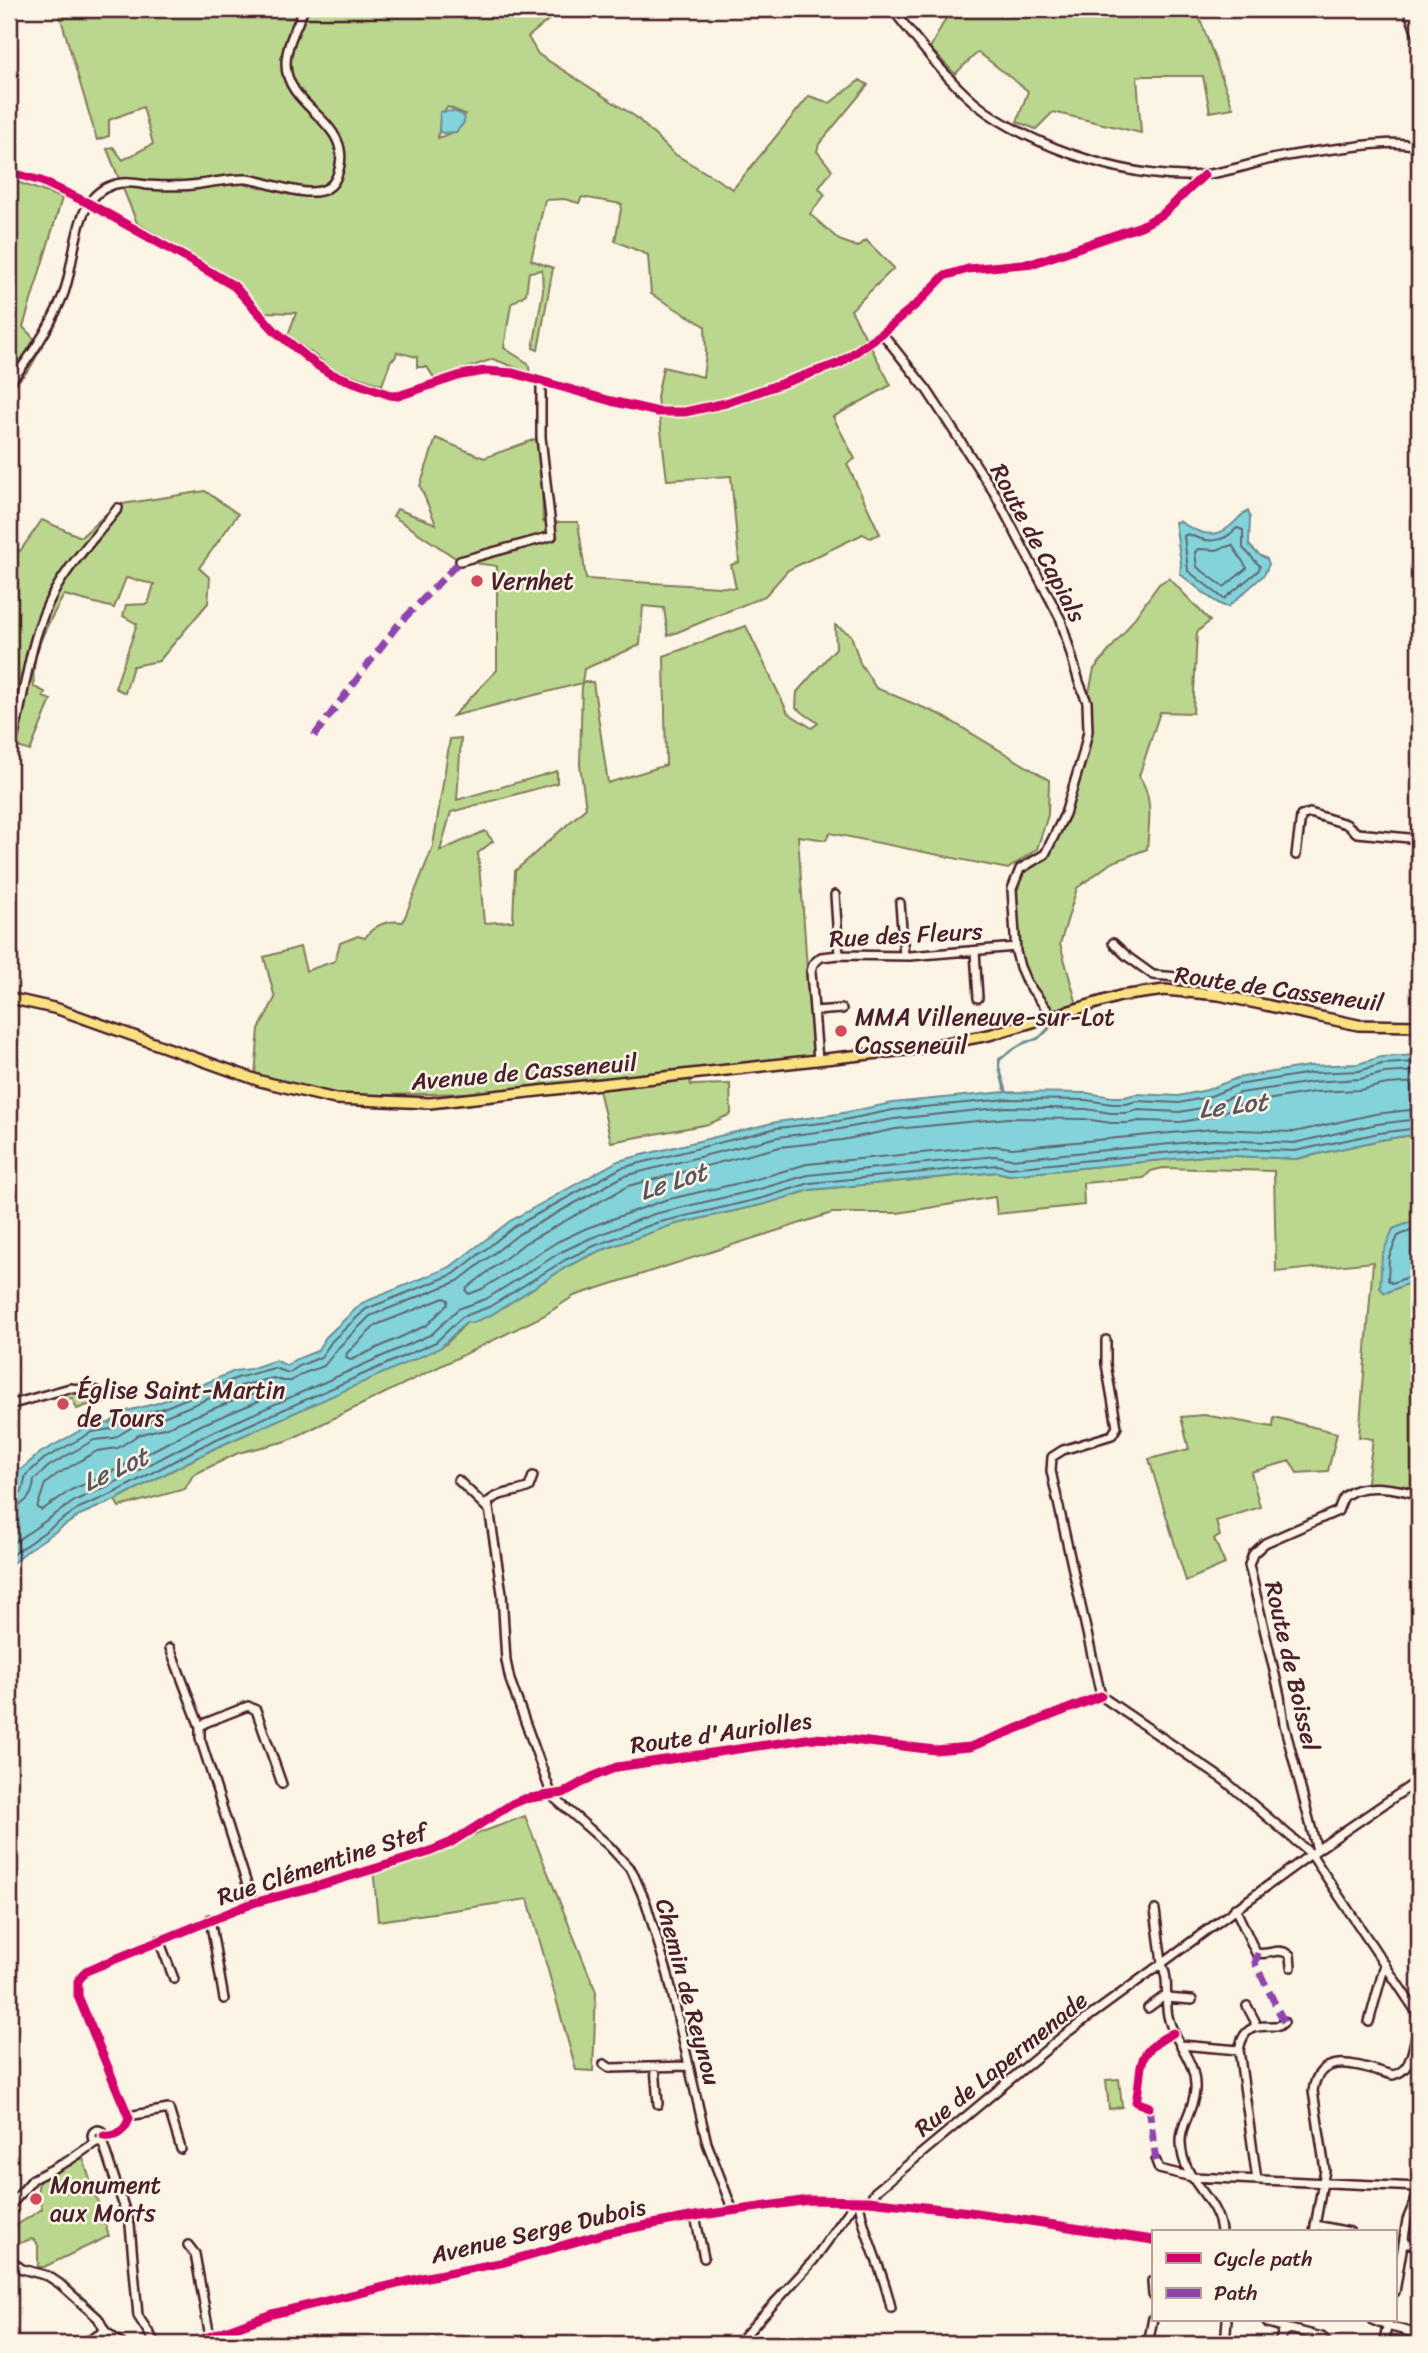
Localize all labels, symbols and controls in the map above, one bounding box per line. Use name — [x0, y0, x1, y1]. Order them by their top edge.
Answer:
street label: Route de Capials — [978, 456, 1098, 630]
place label: Vernhet — [491, 560, 574, 602]
marker: Vernhet — [469, 573, 485, 589]
street label: Rue des Fleurs — [828, 910, 984, 960]
street label: Route de Casseneuil — [1172, 954, 1387, 1025]
place label: MMA Villeneuve-sur-Lot Casseneuil — [855, 996, 1115, 1066]
marker: MMA Villeneuve-sur-Lot Casseneuil — [833, 1023, 849, 1039]
street label: Avenue de Casseneuil — [408, 1041, 640, 1103]
water label: Le Lot — [1196, 1078, 1273, 1132]
water label: Le Lot — [633, 1148, 715, 1213]
place label: Église Saint-Martin de Tours — [77, 1369, 285, 1439]
marker: Église Saint-Martin de Tours — [55, 1396, 71, 1412]
water label: Le Lot — [74, 1433, 158, 1504]
street label: Route de Boissel — [1252, 1577, 1332, 1756]
street label: Route d'Auriolles — [628, 1699, 814, 1766]
street label: Rue Clémentine Stef — [211, 1809, 436, 1918]
street label: Chemin de Reynou — [643, 1894, 733, 2090]
street label: Rue de Lapermenade — [904, 1980, 1098, 2148]
place label: Monument aux Morts — [50, 2164, 161, 2234]
street label: Avenue Serge Dubois — [425, 2186, 650, 2276]
marker: Monument aux Morts — [28, 2191, 44, 2207]
legend — [1152, 2230, 1396, 2322]
text: Cycle path — [1214, 2240, 1313, 2278]
text: Path — [1214, 2274, 1257, 2312]

